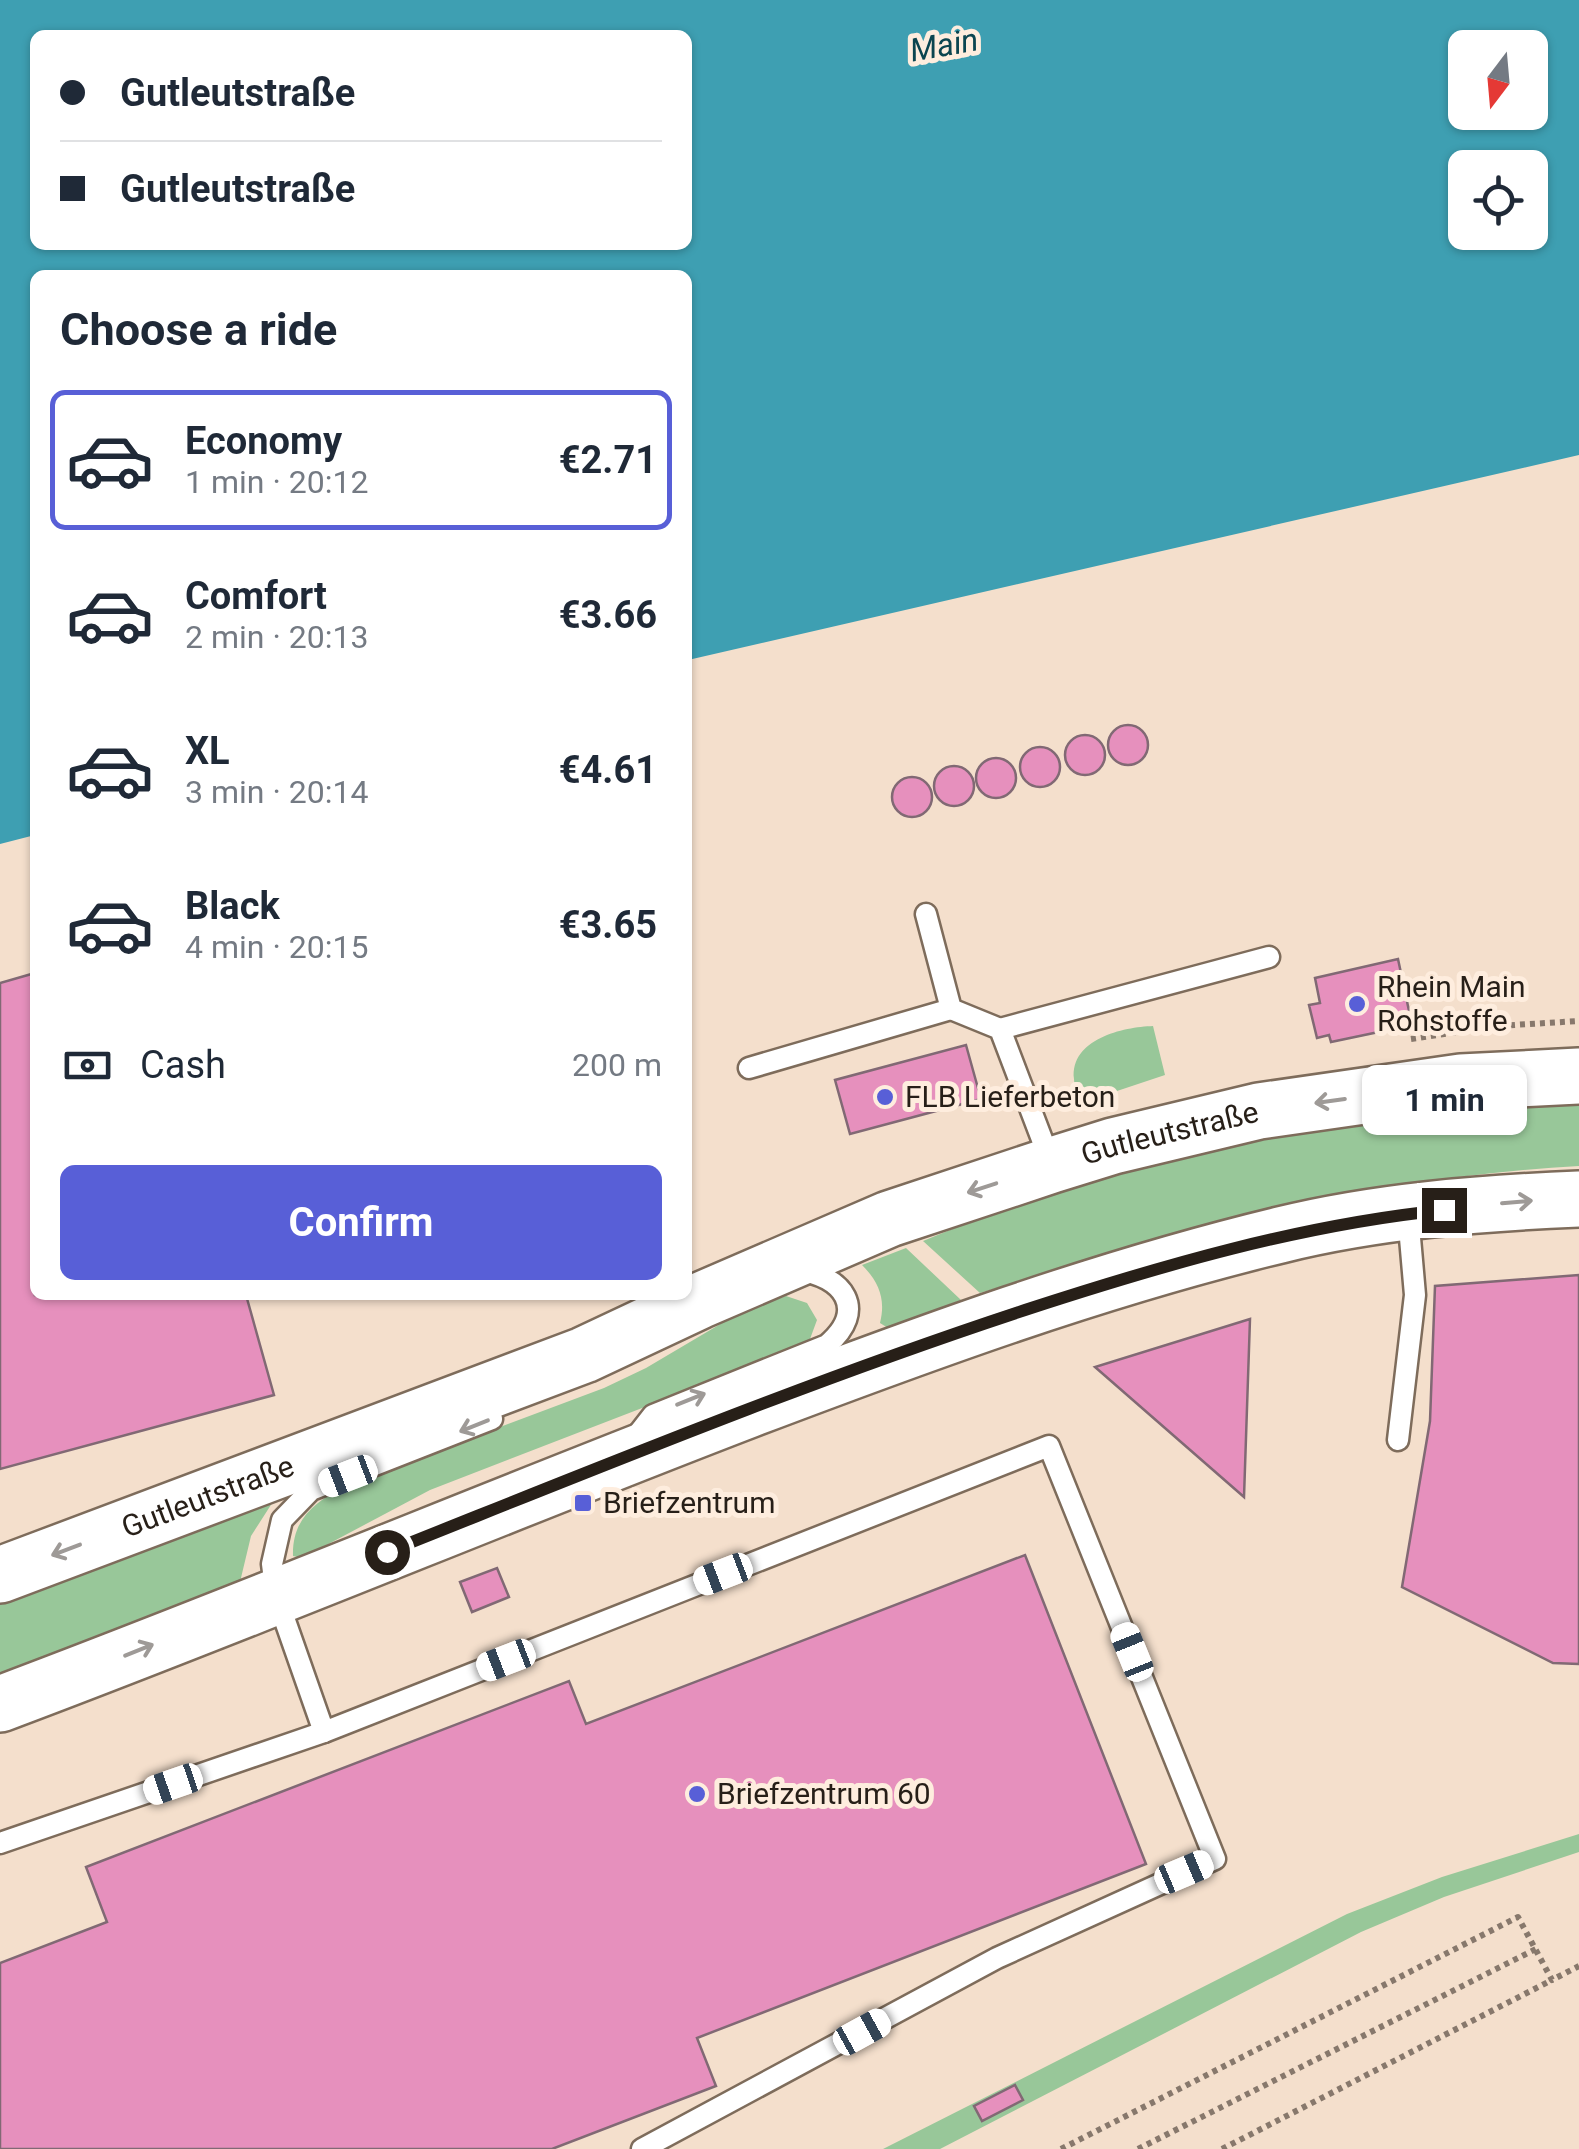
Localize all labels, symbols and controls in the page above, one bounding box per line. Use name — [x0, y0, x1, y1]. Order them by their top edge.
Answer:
water label: Main — [907, 20, 981, 70]
north arrow — [1448, 30, 1548, 130]
map controls — [1448, 30, 1548, 250]
text: Gutleutstraße — [120, 71, 355, 115]
button: locate — [1448, 150, 1548, 250]
text: Gutleutstraße — [120, 167, 355, 211]
text: Choose a ride — [60, 303, 337, 356]
icon: car — [65, 415, 155, 505]
text: Economy — [185, 419, 342, 463]
text: €2.71 — [559, 438, 657, 482]
text: 1 min · 20:12 — [185, 463, 368, 501]
icon: car — [65, 570, 155, 660]
text: Comfort — [185, 574, 327, 618]
text: €3.66 — [559, 593, 657, 637]
text: 2 min · 20:13 — [185, 618, 368, 656]
icon: car — [65, 725, 155, 815]
text: XL — [185, 729, 230, 773]
text: €4.61 — [559, 748, 657, 792]
text: 3 min · 20:14 — [185, 773, 368, 811]
icon: car — [65, 880, 155, 970]
text: Black — [185, 884, 280, 928]
text: €3.65 — [559, 903, 657, 947]
text: 4 min · 20:15 — [185, 928, 368, 966]
place label: Rhein Main Rohstoffe — [1377, 969, 1526, 1038]
marker: Rhein Main Rohstoffe — [1346, 993, 1368, 1015]
icon: cash — [60, 1038, 115, 1093]
text: Cash — [140, 1043, 226, 1087]
text: 200 m — [572, 1046, 662, 1084]
callout: 1 min — [1362, 1065, 1526, 1135]
place label: FLB Lieferbeton — [905, 1079, 1115, 1114]
text: 1 min — [1404, 1081, 1485, 1119]
marker: FLB Lieferbeton — [874, 1086, 896, 1108]
one-way arrow — [1315, 1092, 1347, 1110]
street label: Gutleutstraße — [1077, 1094, 1262, 1172]
button: Confirm — [60, 1165, 662, 1280]
one-way arrow — [966, 1181, 998, 1199]
route end — [1422, 1188, 1467, 1233]
one-way arrow — [1500, 1193, 1532, 1212]
one-way arrow — [676, 1389, 706, 1407]
one-way arrow — [459, 1418, 490, 1436]
street label: Gutleutstraße — [117, 1448, 299, 1545]
car — [315, 1451, 381, 1501]
place label: Briefzentrum — [603, 1485, 775, 1520]
marker: Briefzentrum — [572, 1492, 594, 1514]
route start — [365, 1530, 410, 1575]
one-way arrow — [52, 1542, 82, 1560]
car — [690, 1549, 756, 1599]
car — [1107, 1619, 1157, 1685]
car — [473, 1635, 539, 1685]
one-way arrow — [123, 1640, 154, 1658]
car — [140, 1760, 206, 1808]
place label: Briefzentrum 60 — [717, 1776, 931, 1811]
marker: Briefzentrum 60 — [686, 1783, 708, 1805]
car — [1151, 1846, 1217, 1898]
car — [828, 2004, 896, 2060]

